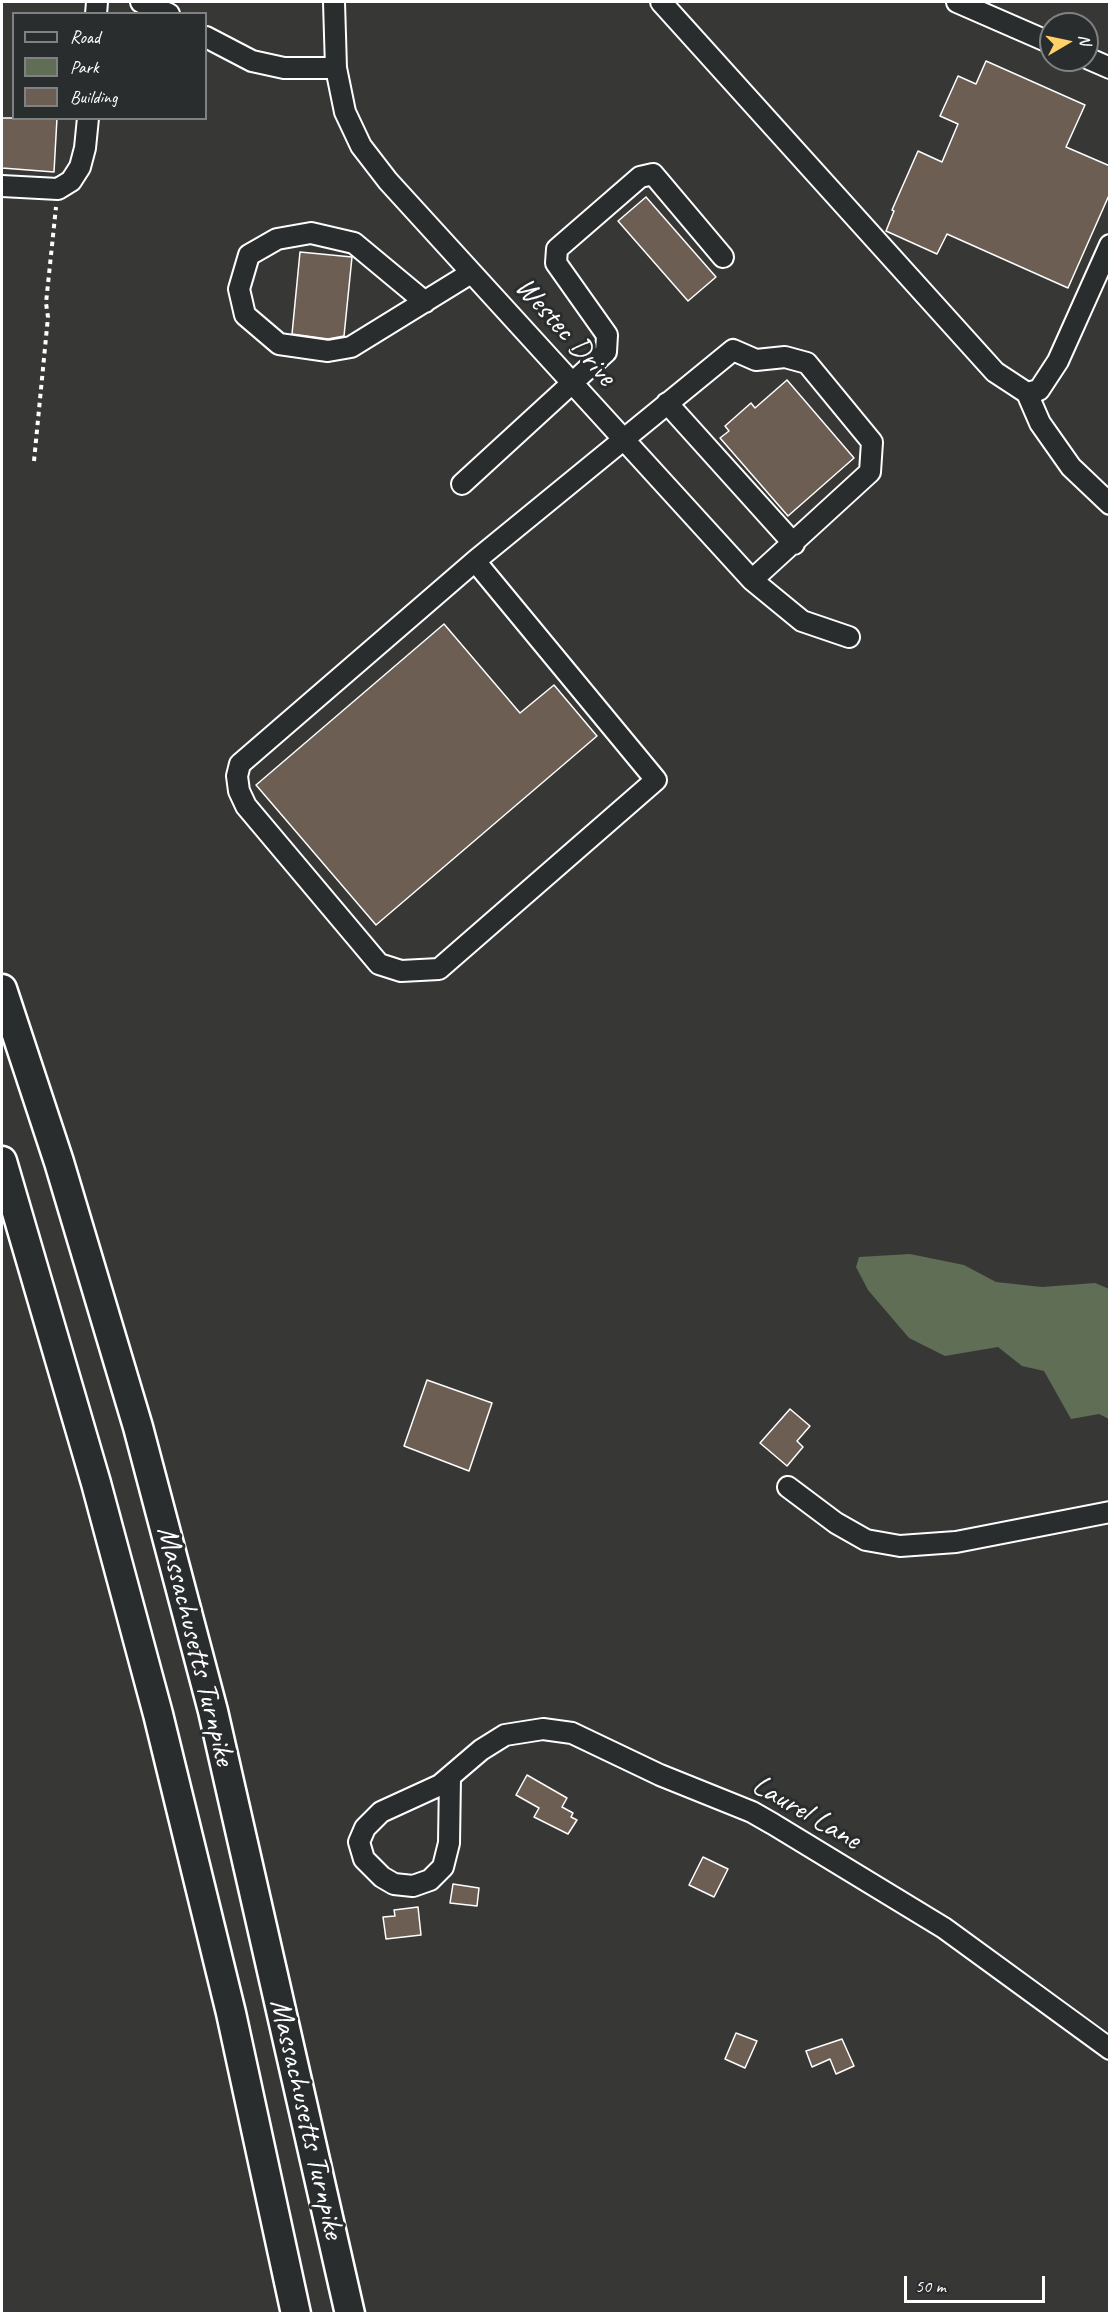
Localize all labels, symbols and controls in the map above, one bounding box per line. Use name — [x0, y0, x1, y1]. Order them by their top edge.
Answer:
legend — [12, 12, 207, 120]
north arrow — [1039, 12, 1099, 72]
text: Road — [70, 26, 100, 48]
text: N — [1074, 33, 1095, 46]
text: Park — [70, 56, 99, 78]
text: Building — [70, 86, 117, 108]
street label: Westec Drive — [507, 270, 623, 394]
street label: Massachusetts Turnpike — [148, 1523, 242, 1769]
street label: Laurel Lane — [745, 1768, 867, 1858]
street label: Massachusetts Turnpike — [261, 1996, 351, 2242]
scale bar — [907, 2264, 1048, 2302]
text: 50 m — [915, 2275, 946, 2297]

